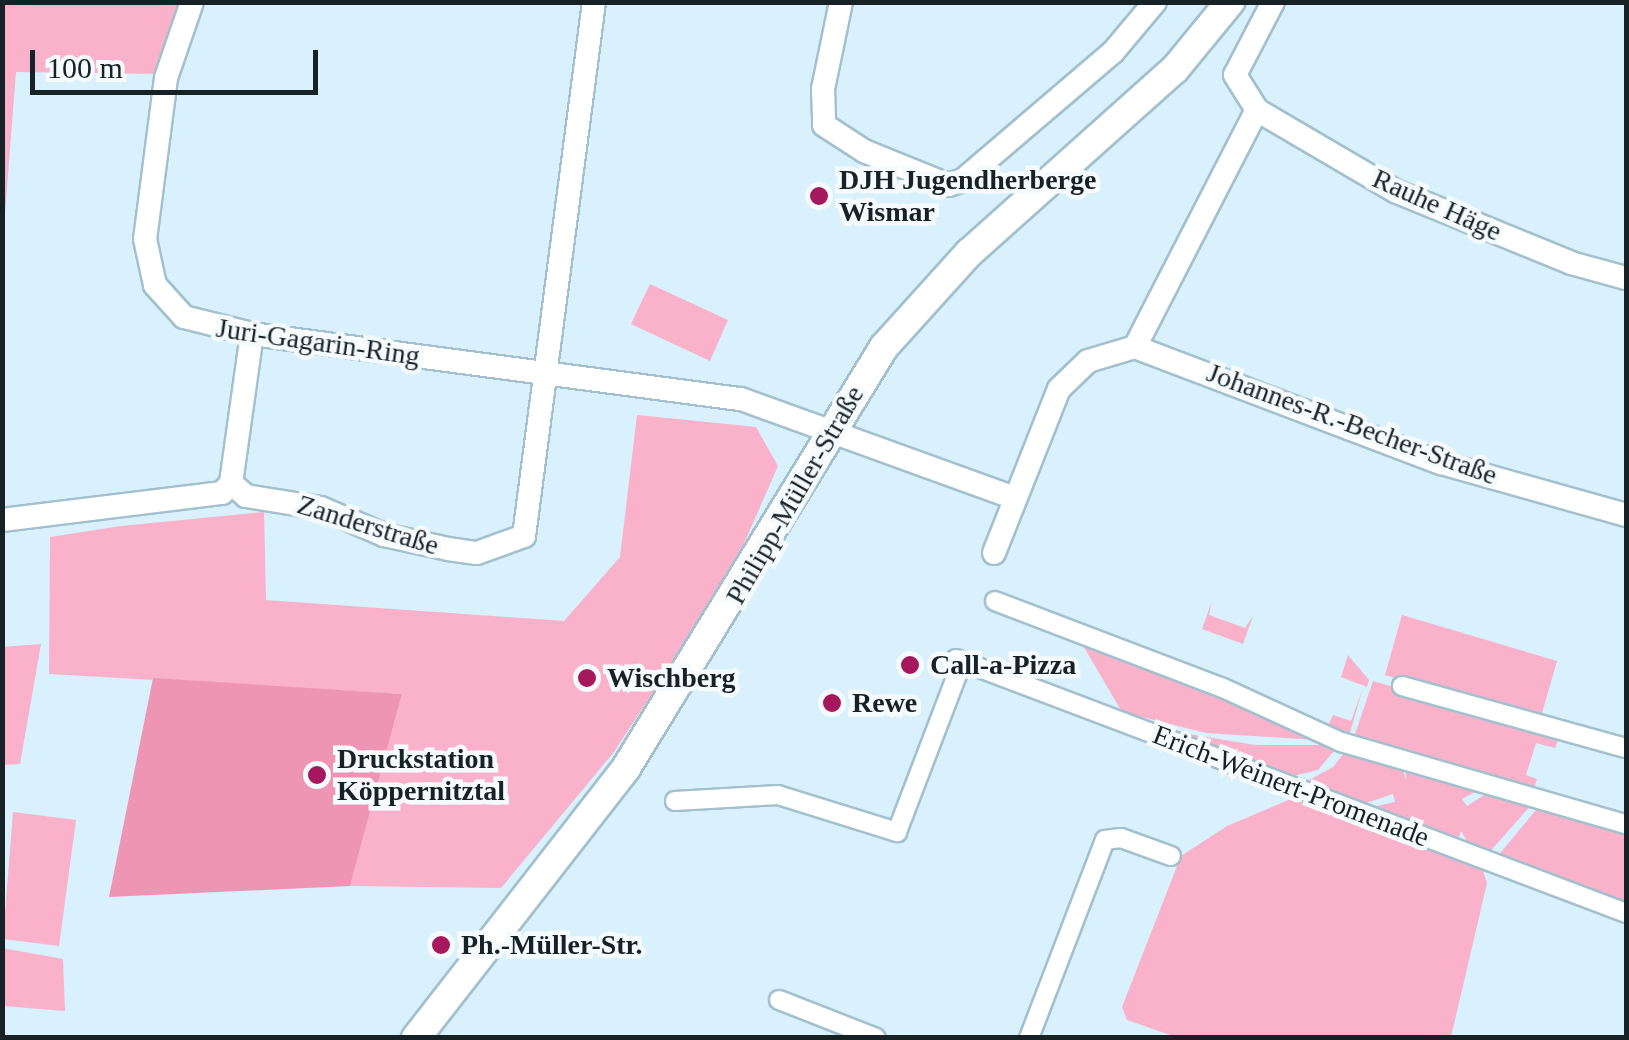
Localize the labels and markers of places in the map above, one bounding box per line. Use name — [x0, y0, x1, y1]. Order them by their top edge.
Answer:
place label: DJH Jugendherberge Wismar — [839, 163, 1096, 229]
marker: DJH Jugendherberge Wismar — [808, 185, 830, 207]
place label: Call-a-Pizza — [930, 648, 1076, 682]
marker: Call-a-Pizza — [899, 654, 921, 676]
place label: Wischberg — [607, 661, 736, 695]
marker: Wischberg — [576, 667, 598, 689]
place label: Rewe — [852, 686, 917, 720]
marker: Rewe — [821, 692, 843, 714]
place label: Druckstation Köppernitztal — [337, 742, 505, 808]
marker: Druckstation Köppernitztal — [306, 764, 328, 786]
place label: Ph.-Müller-Str. — [461, 928, 642, 962]
marker: Ph.-Müller-Str. — [430, 934, 452, 956]

